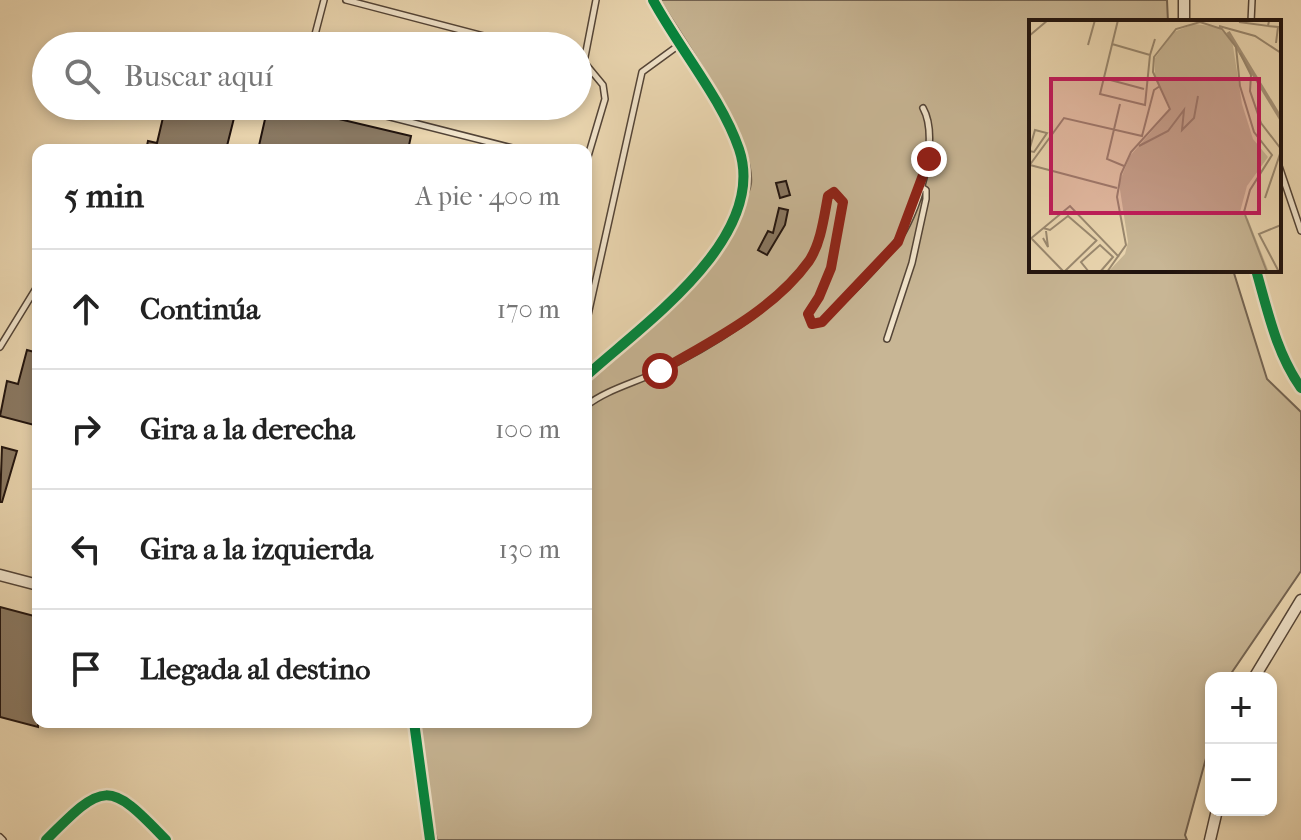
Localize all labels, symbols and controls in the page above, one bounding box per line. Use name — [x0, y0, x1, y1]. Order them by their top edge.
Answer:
inset map — [1029, 20, 1281, 272]
search box — [32, 32, 592, 120]
icon: search — [60, 54, 104, 98]
text: Buscar aquí — [124, 59, 273, 94]
route end — [911, 141, 947, 177]
text: 5 min — [64, 176, 144, 216]
text: A pie · 400 m — [416, 181, 560, 212]
icon: ahead — [64, 287, 108, 331]
text: Continúa — [140, 292, 260, 327]
text: 170 m — [497, 294, 560, 325]
route start — [642, 353, 678, 389]
icon: right — [64, 407, 108, 451]
text: Gira a la derecha — [140, 412, 355, 447]
text: 100 m — [495, 414, 560, 445]
icon: left — [64, 527, 108, 571]
text: Gira a la izquierda — [140, 532, 373, 567]
text: 130 m — [499, 534, 560, 565]
icon: arrive — [64, 647, 108, 691]
text: Llegada al destino — [140, 652, 370, 687]
map controls — [1205, 672, 1277, 816]
button: + — [1205, 672, 1277, 744]
button: − — [1205, 744, 1277, 816]

